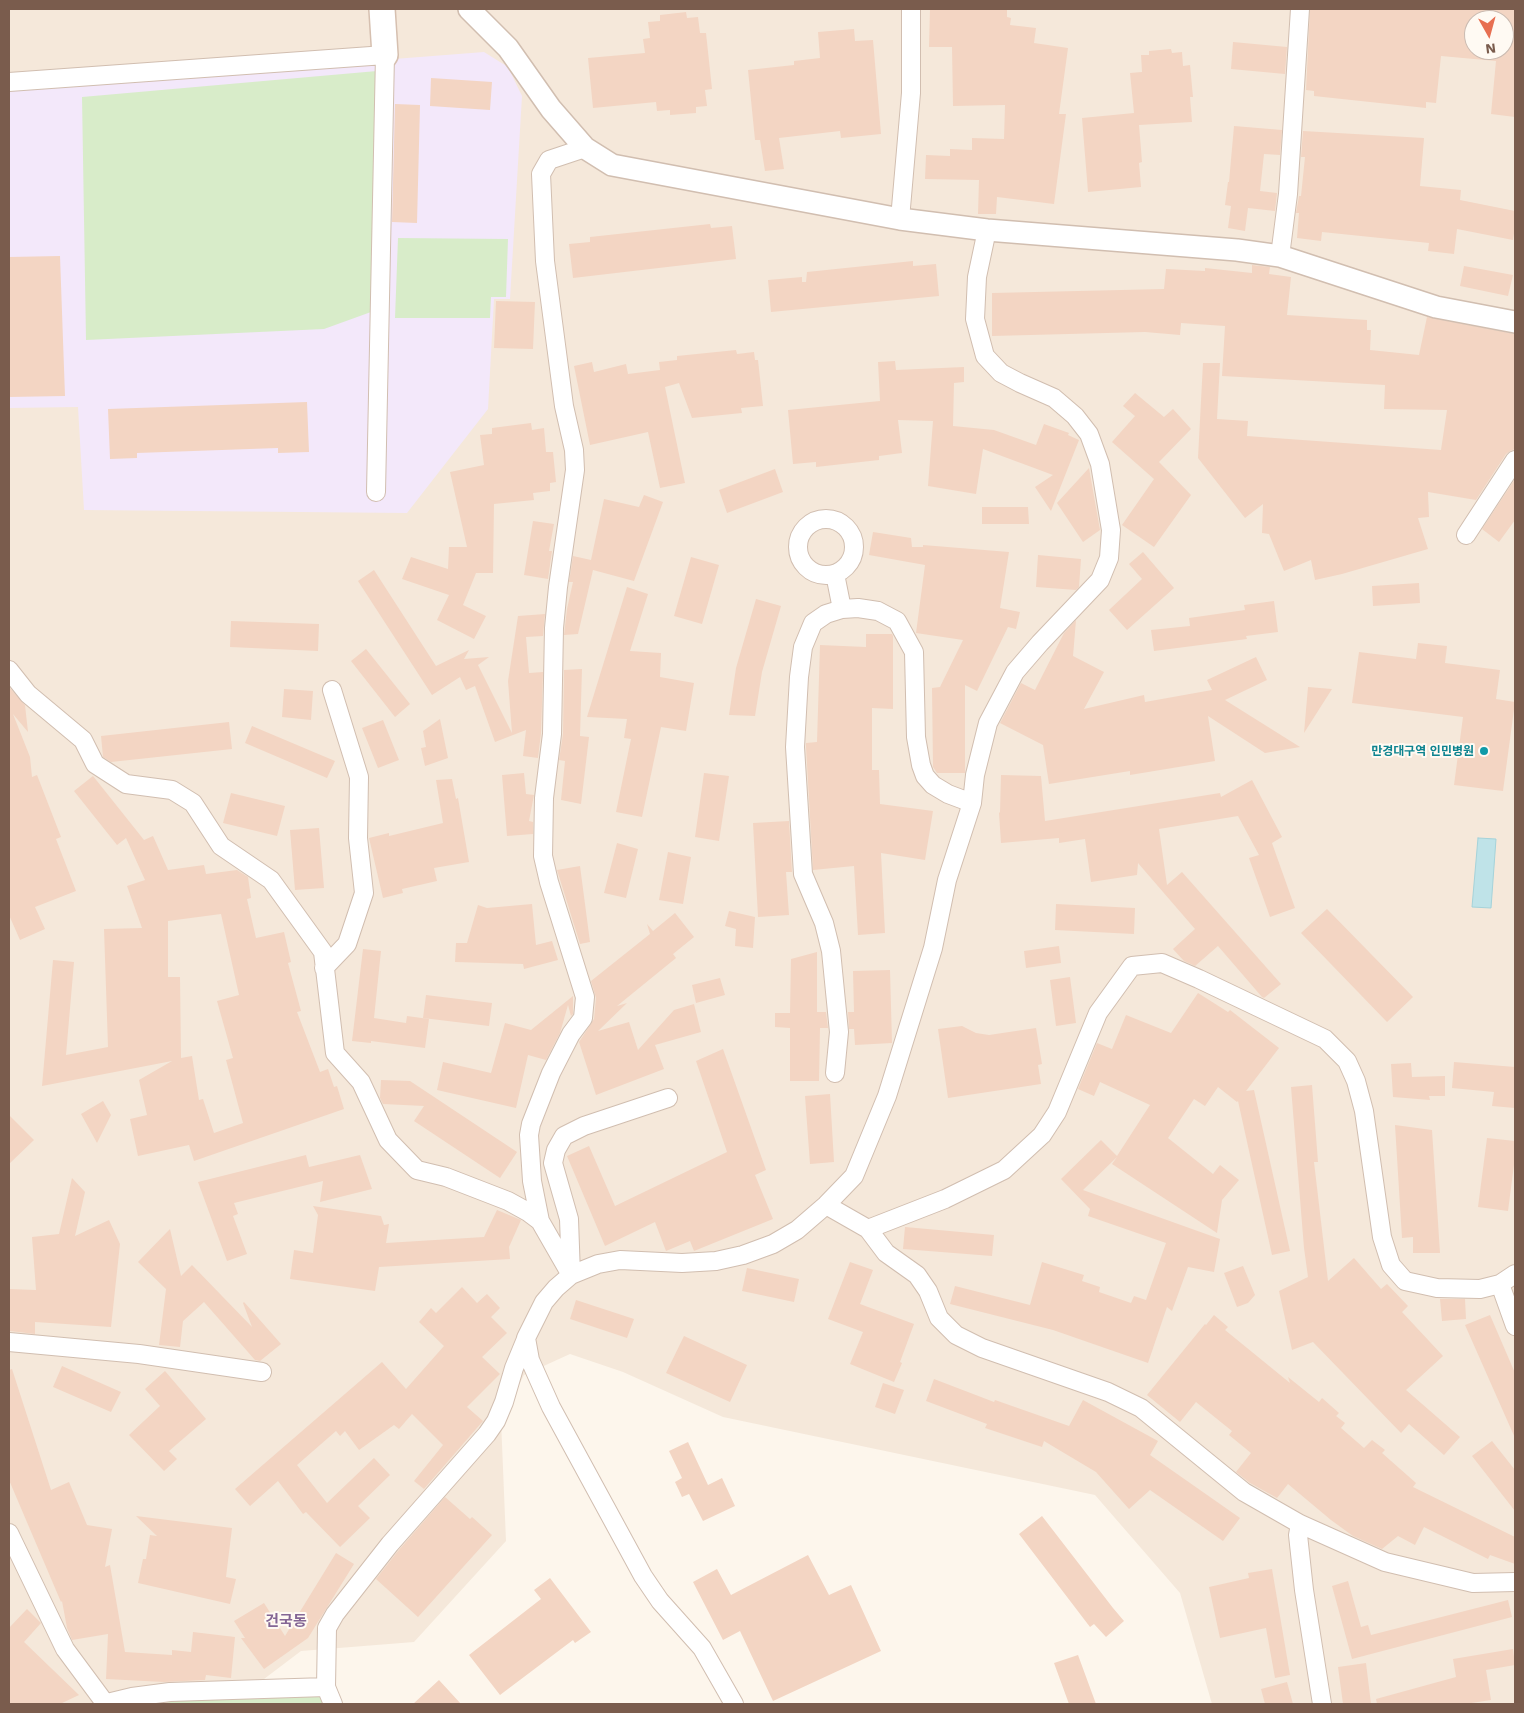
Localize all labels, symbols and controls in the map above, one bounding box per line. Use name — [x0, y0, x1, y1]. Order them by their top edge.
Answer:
north arrow — [1464, 10, 1514, 60]
text: N — [1485, 40, 1497, 57]
place label: 만경대구역 인민병원 — [1371, 744, 1474, 758]
marker: 만경대구역 인민병원 — [1478, 745, 1490, 757]
district label: 건국동 — [265, 1613, 307, 1631]

